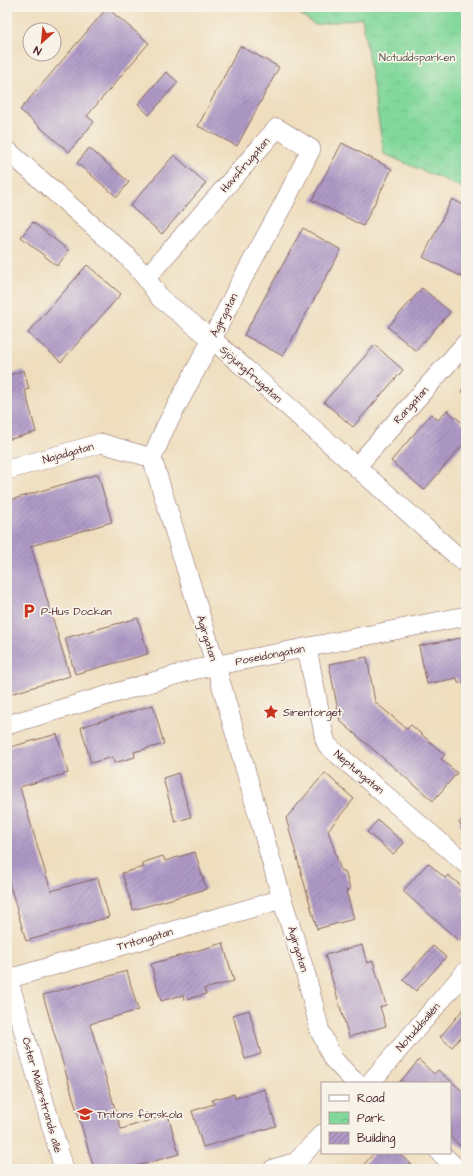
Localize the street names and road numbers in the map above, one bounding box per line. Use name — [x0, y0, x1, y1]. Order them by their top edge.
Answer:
street label: Havsfrugatan — [217, 134, 274, 196]
street label: Ägirgatan — [207, 290, 243, 340]
street label: Sjöjungfrugatan — [216, 342, 286, 407]
street label: Rangatan — [390, 383, 433, 428]
street label: Najadgatan — [41, 438, 96, 468]
street label: Ägirgatan — [192, 613, 221, 664]
street label: Poseidongatan — [234, 641, 307, 670]
street label: Neptungatan — [330, 747, 388, 799]
street label: Tritongatan — [115, 924, 175, 955]
street label: Ägirgatan — [283, 924, 312, 975]
street label: Notuddsallén — [393, 999, 444, 1055]
street label: Öster Mälarstrands allé — [18, 1035, 66, 1155]

